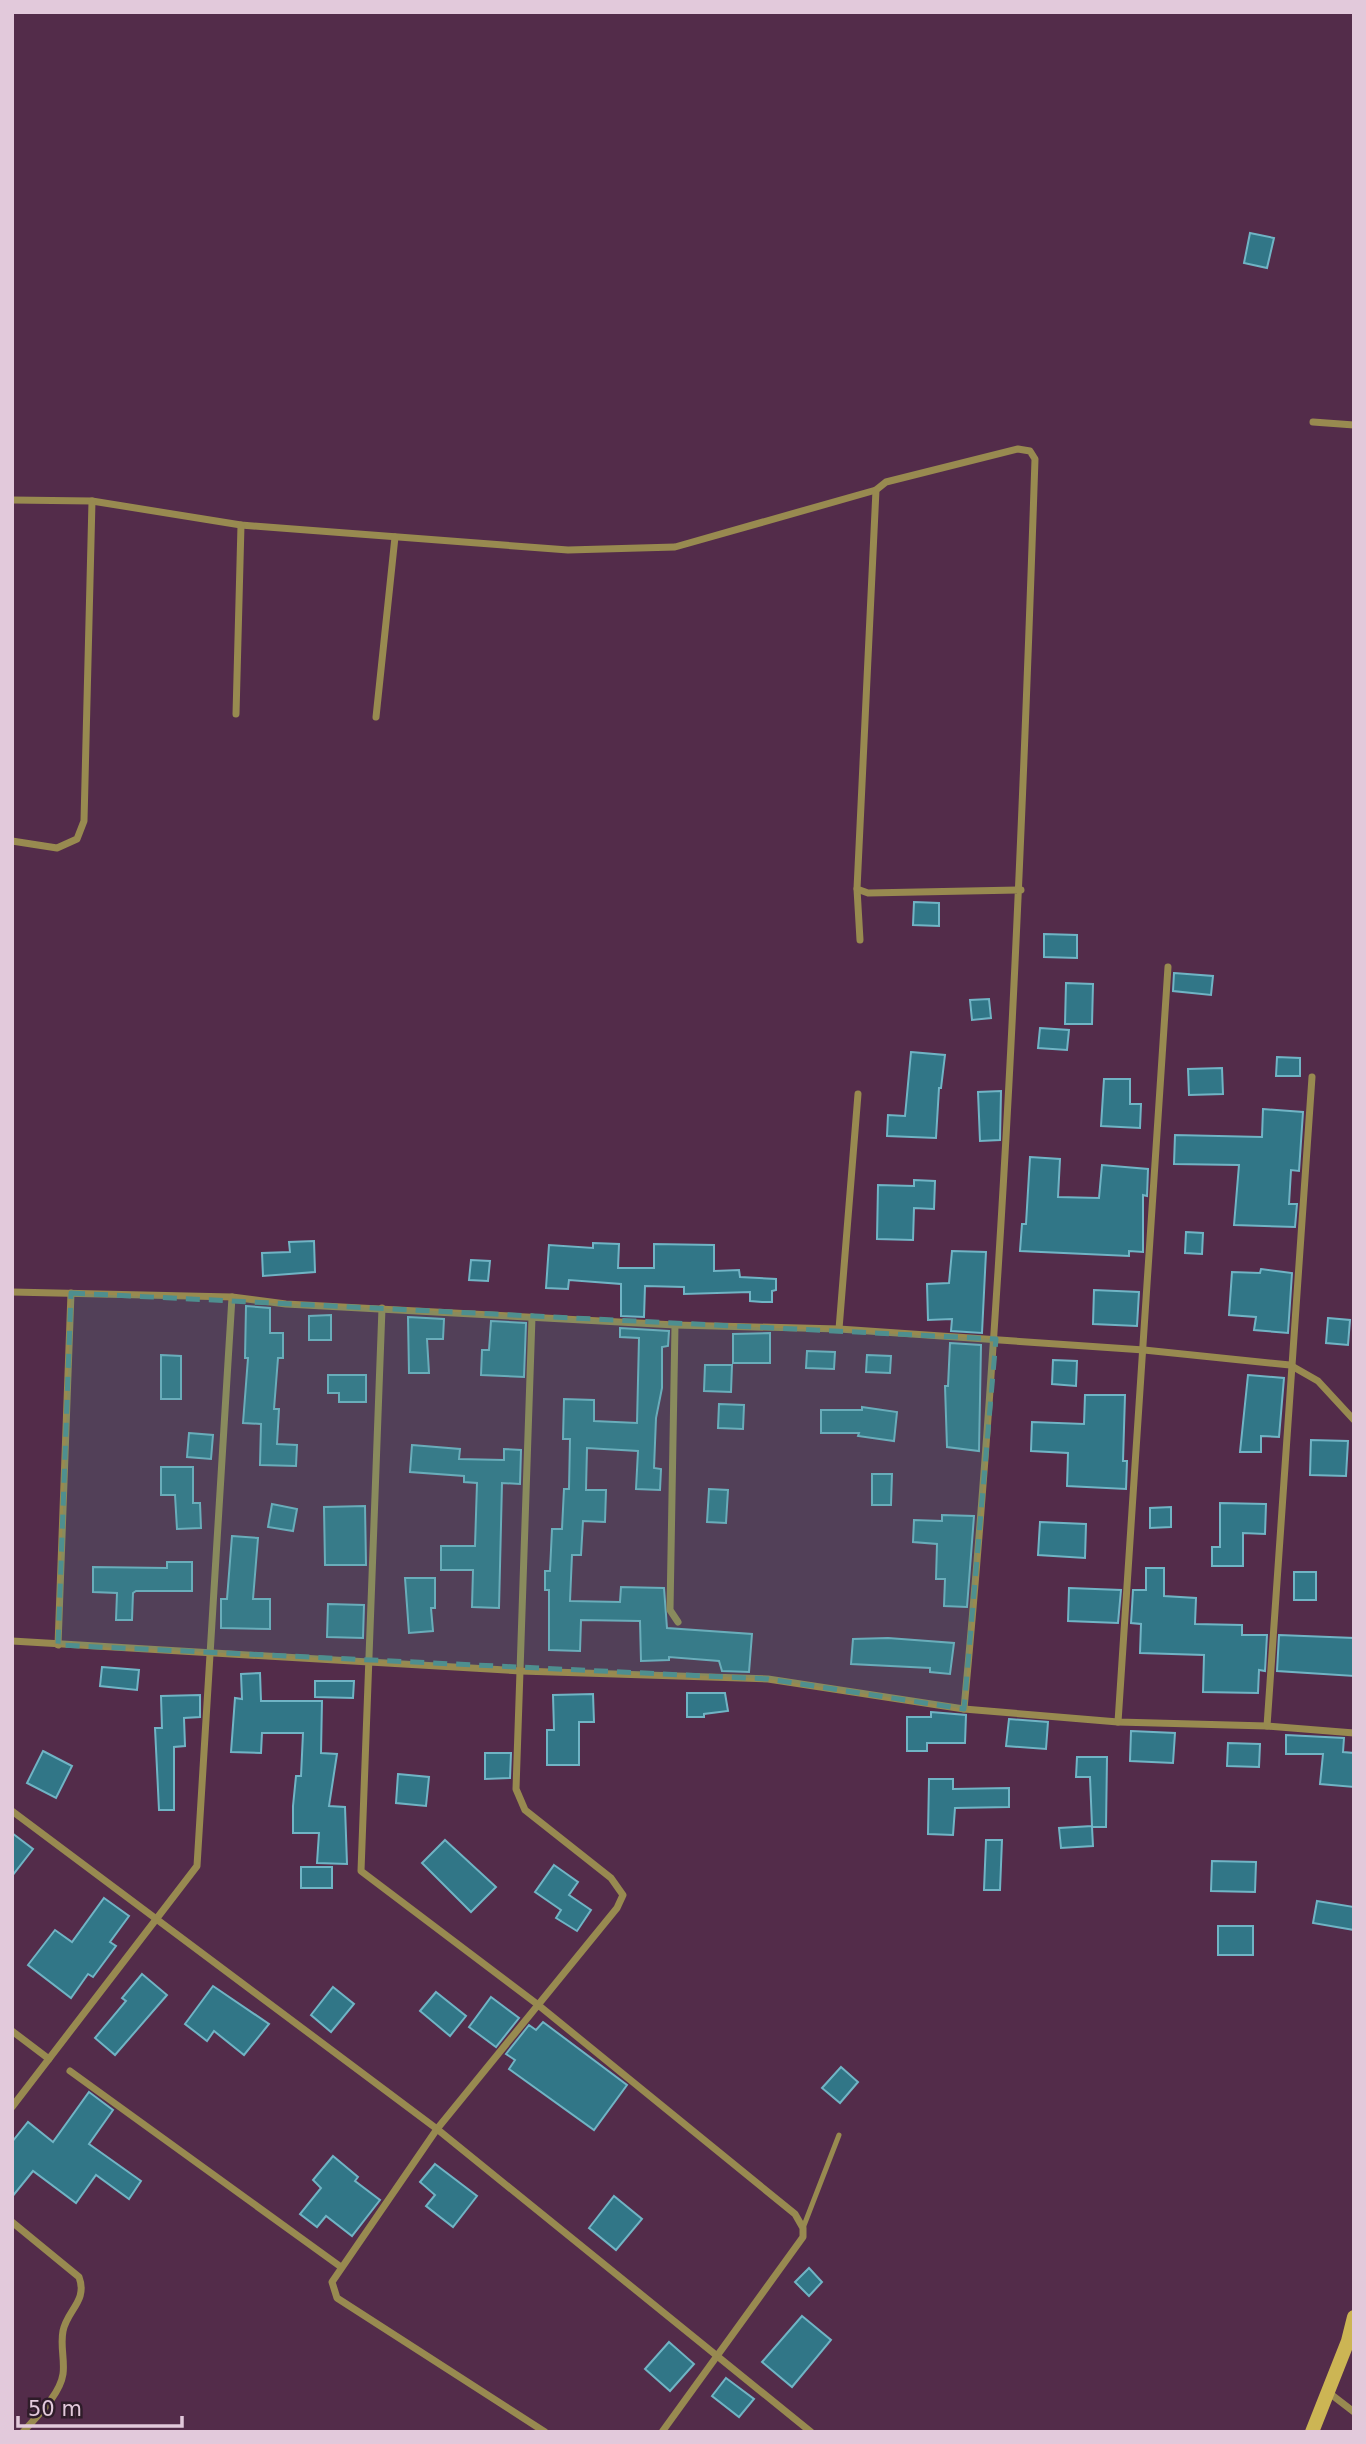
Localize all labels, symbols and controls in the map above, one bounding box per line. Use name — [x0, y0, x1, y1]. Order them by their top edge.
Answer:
scale bar — [18, 2384, 182, 2428]
text: 50 m — [28, 2397, 82, 2421]

